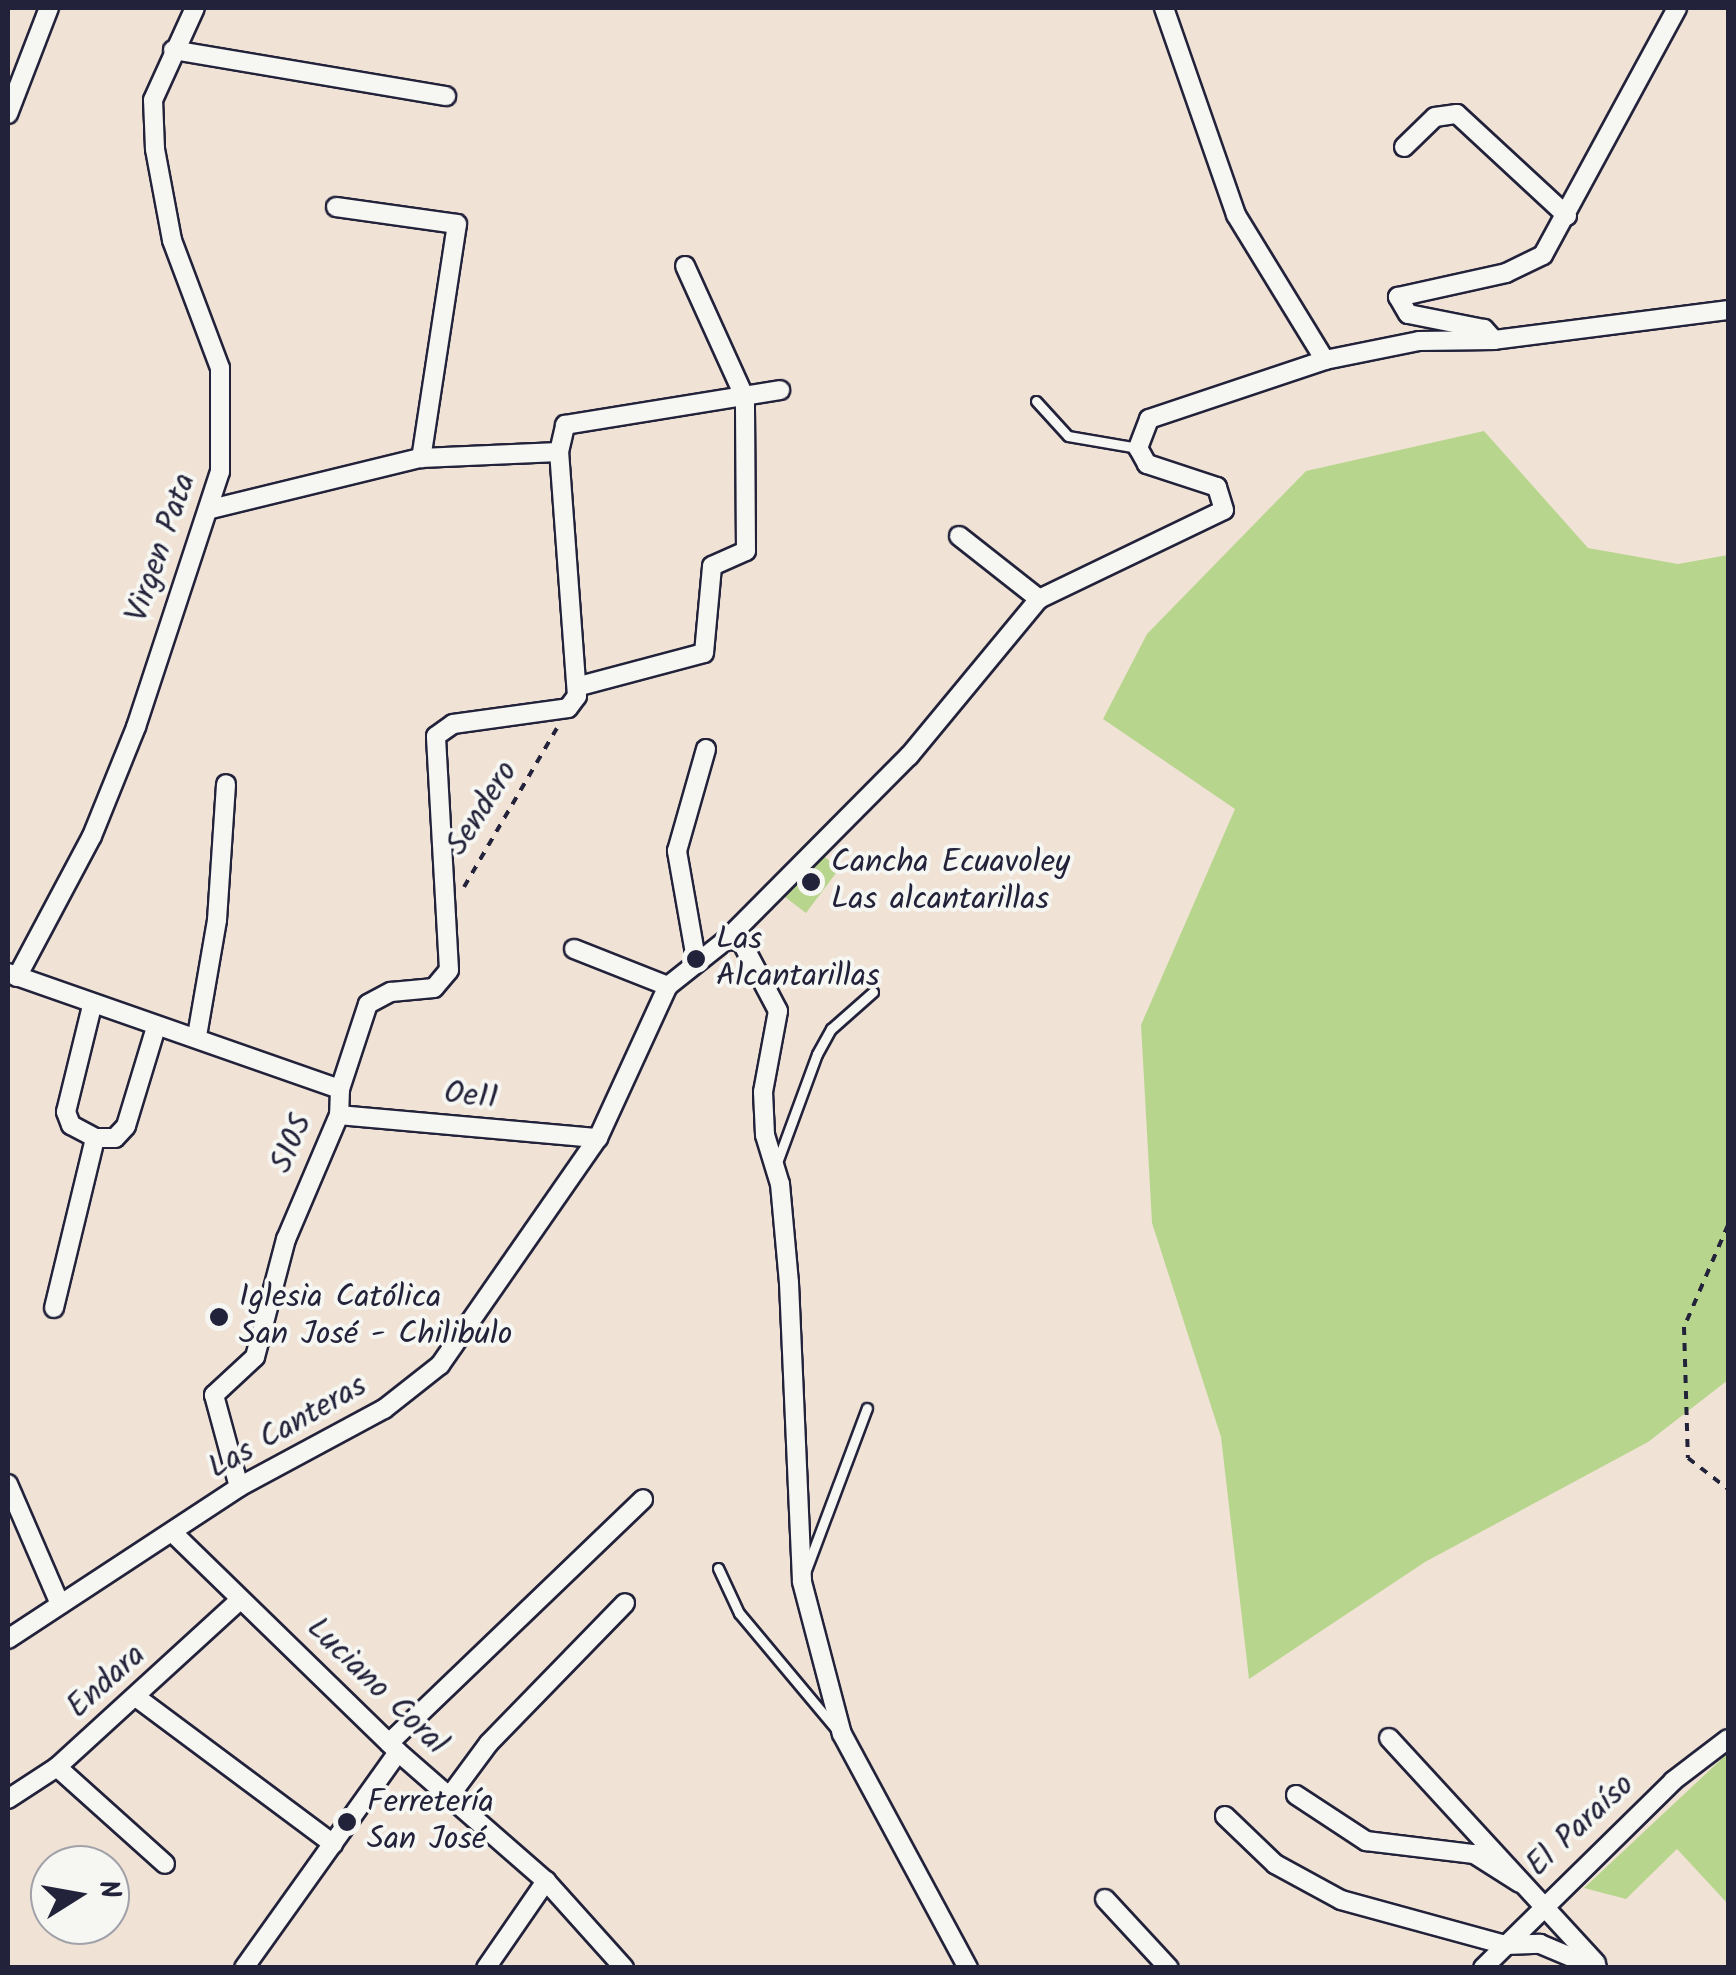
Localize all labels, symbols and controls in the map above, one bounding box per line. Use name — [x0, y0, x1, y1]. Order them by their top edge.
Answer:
street label: Virgen Pata — [119, 469, 205, 627]
street label: Sendero — [439, 755, 527, 863]
place label: Cancha Ecuavoley Las alcantarillas — [831, 845, 1070, 920]
marker: Cancha Ecuavoley Las alcantarillas — [800, 871, 822, 893]
place label: Las Alcantarillas — [716, 922, 880, 997]
marker: Las Alcantarillas — [685, 948, 707, 970]
street label: Oe11 — [442, 1076, 500, 1118]
street label: S10S — [264, 1109, 322, 1179]
place label: Iglesia Católica San José - Chilibulo — [239, 1280, 512, 1355]
marker: Iglesia Católica San José - Chilibulo — [208, 1306, 230, 1328]
street label: Las Canteras — [202, 1367, 374, 1489]
street label: Luciano Coral — [297, 1610, 455, 1764]
street label: Endara — [60, 1637, 154, 1727]
street label: El Paraíso — [1519, 1767, 1643, 1885]
place label: Ferretería San José — [367, 1785, 494, 1860]
marker: Ferretería San José — [336, 1811, 358, 1833]
north arrow — [30, 1845, 130, 1945]
text: N — [84, 1877, 132, 1903]

